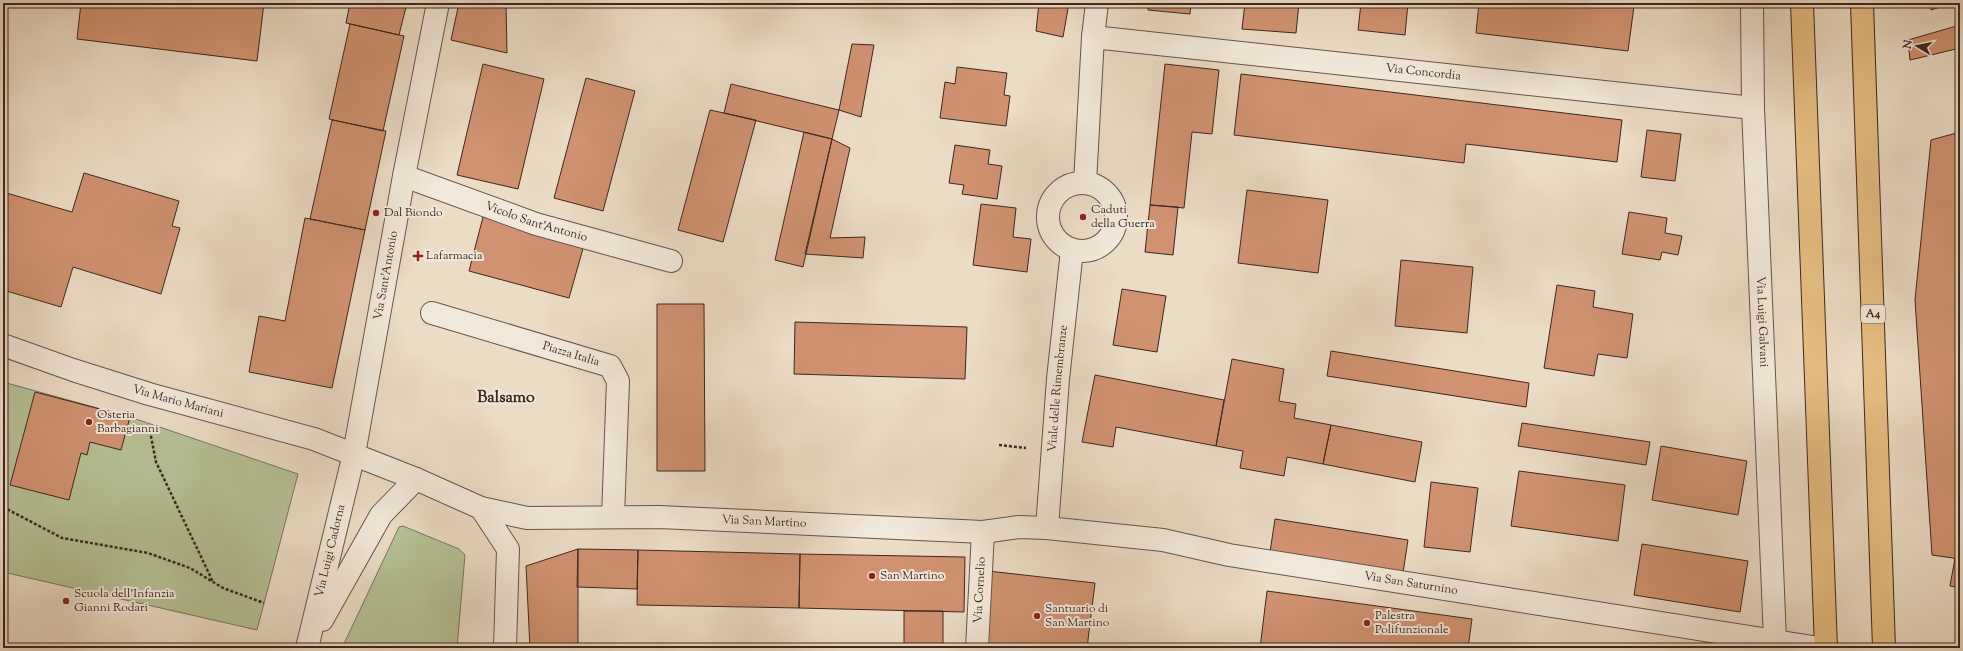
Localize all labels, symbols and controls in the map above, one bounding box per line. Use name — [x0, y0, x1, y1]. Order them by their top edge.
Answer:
north arrow — [1897, 26, 1937, 66]
text: N — [1899, 39, 1917, 51]
street label: Via Concordia — [1384, 60, 1462, 86]
street label: Vicolo Sant'Antonio — [482, 197, 590, 247]
place label: Caduti della Guerra — [1091, 201, 1155, 233]
place label: Dal Biondo — [384, 204, 443, 222]
marker: Dal Biondo — [371, 208, 381, 218]
marker: Caduti della Guerra — [1078, 212, 1088, 222]
street label: Via Sant'Antonio — [369, 229, 403, 322]
place label: Lafarmacia — [426, 247, 483, 265]
marker: Lafarmacia — [413, 251, 423, 261]
street label: Via Luigi Galvani — [1751, 276, 1773, 368]
road number: A4 — [1861, 305, 1885, 323]
street label: Viale delle Rimembranze — [1044, 324, 1073, 453]
street label: Piazza Italia — [540, 337, 602, 372]
street label: Via Mario Mariani — [130, 380, 226, 423]
district label: Balsamo — [477, 387, 535, 410]
place label: Osteria Barbagianni — [97, 406, 159, 438]
marker: Osteria Barbagianni — [84, 417, 94, 427]
street label: Via Luigi Cadorna — [311, 502, 351, 599]
street label: Via San Martino — [721, 511, 807, 533]
street label: Via Cornelio — [969, 556, 991, 624]
place label: San Martino — [880, 567, 945, 585]
street label: Via San Saturnino — [1363, 567, 1460, 600]
marker: San Martino — [867, 571, 877, 581]
place label: Scuola dell'Infanzia Gianni Rodari — [74, 585, 175, 617]
marker: Scuola dell'Infanzia Gianni Rodari — [61, 596, 71, 606]
place label: Santuario di San Martino — [1045, 600, 1110, 632]
place label: Palestra Polifunzionale — [1375, 607, 1449, 639]
marker: Santuario di San Martino — [1032, 611, 1042, 621]
marker: Palestra Polifunzionale — [1362, 618, 1372, 628]

